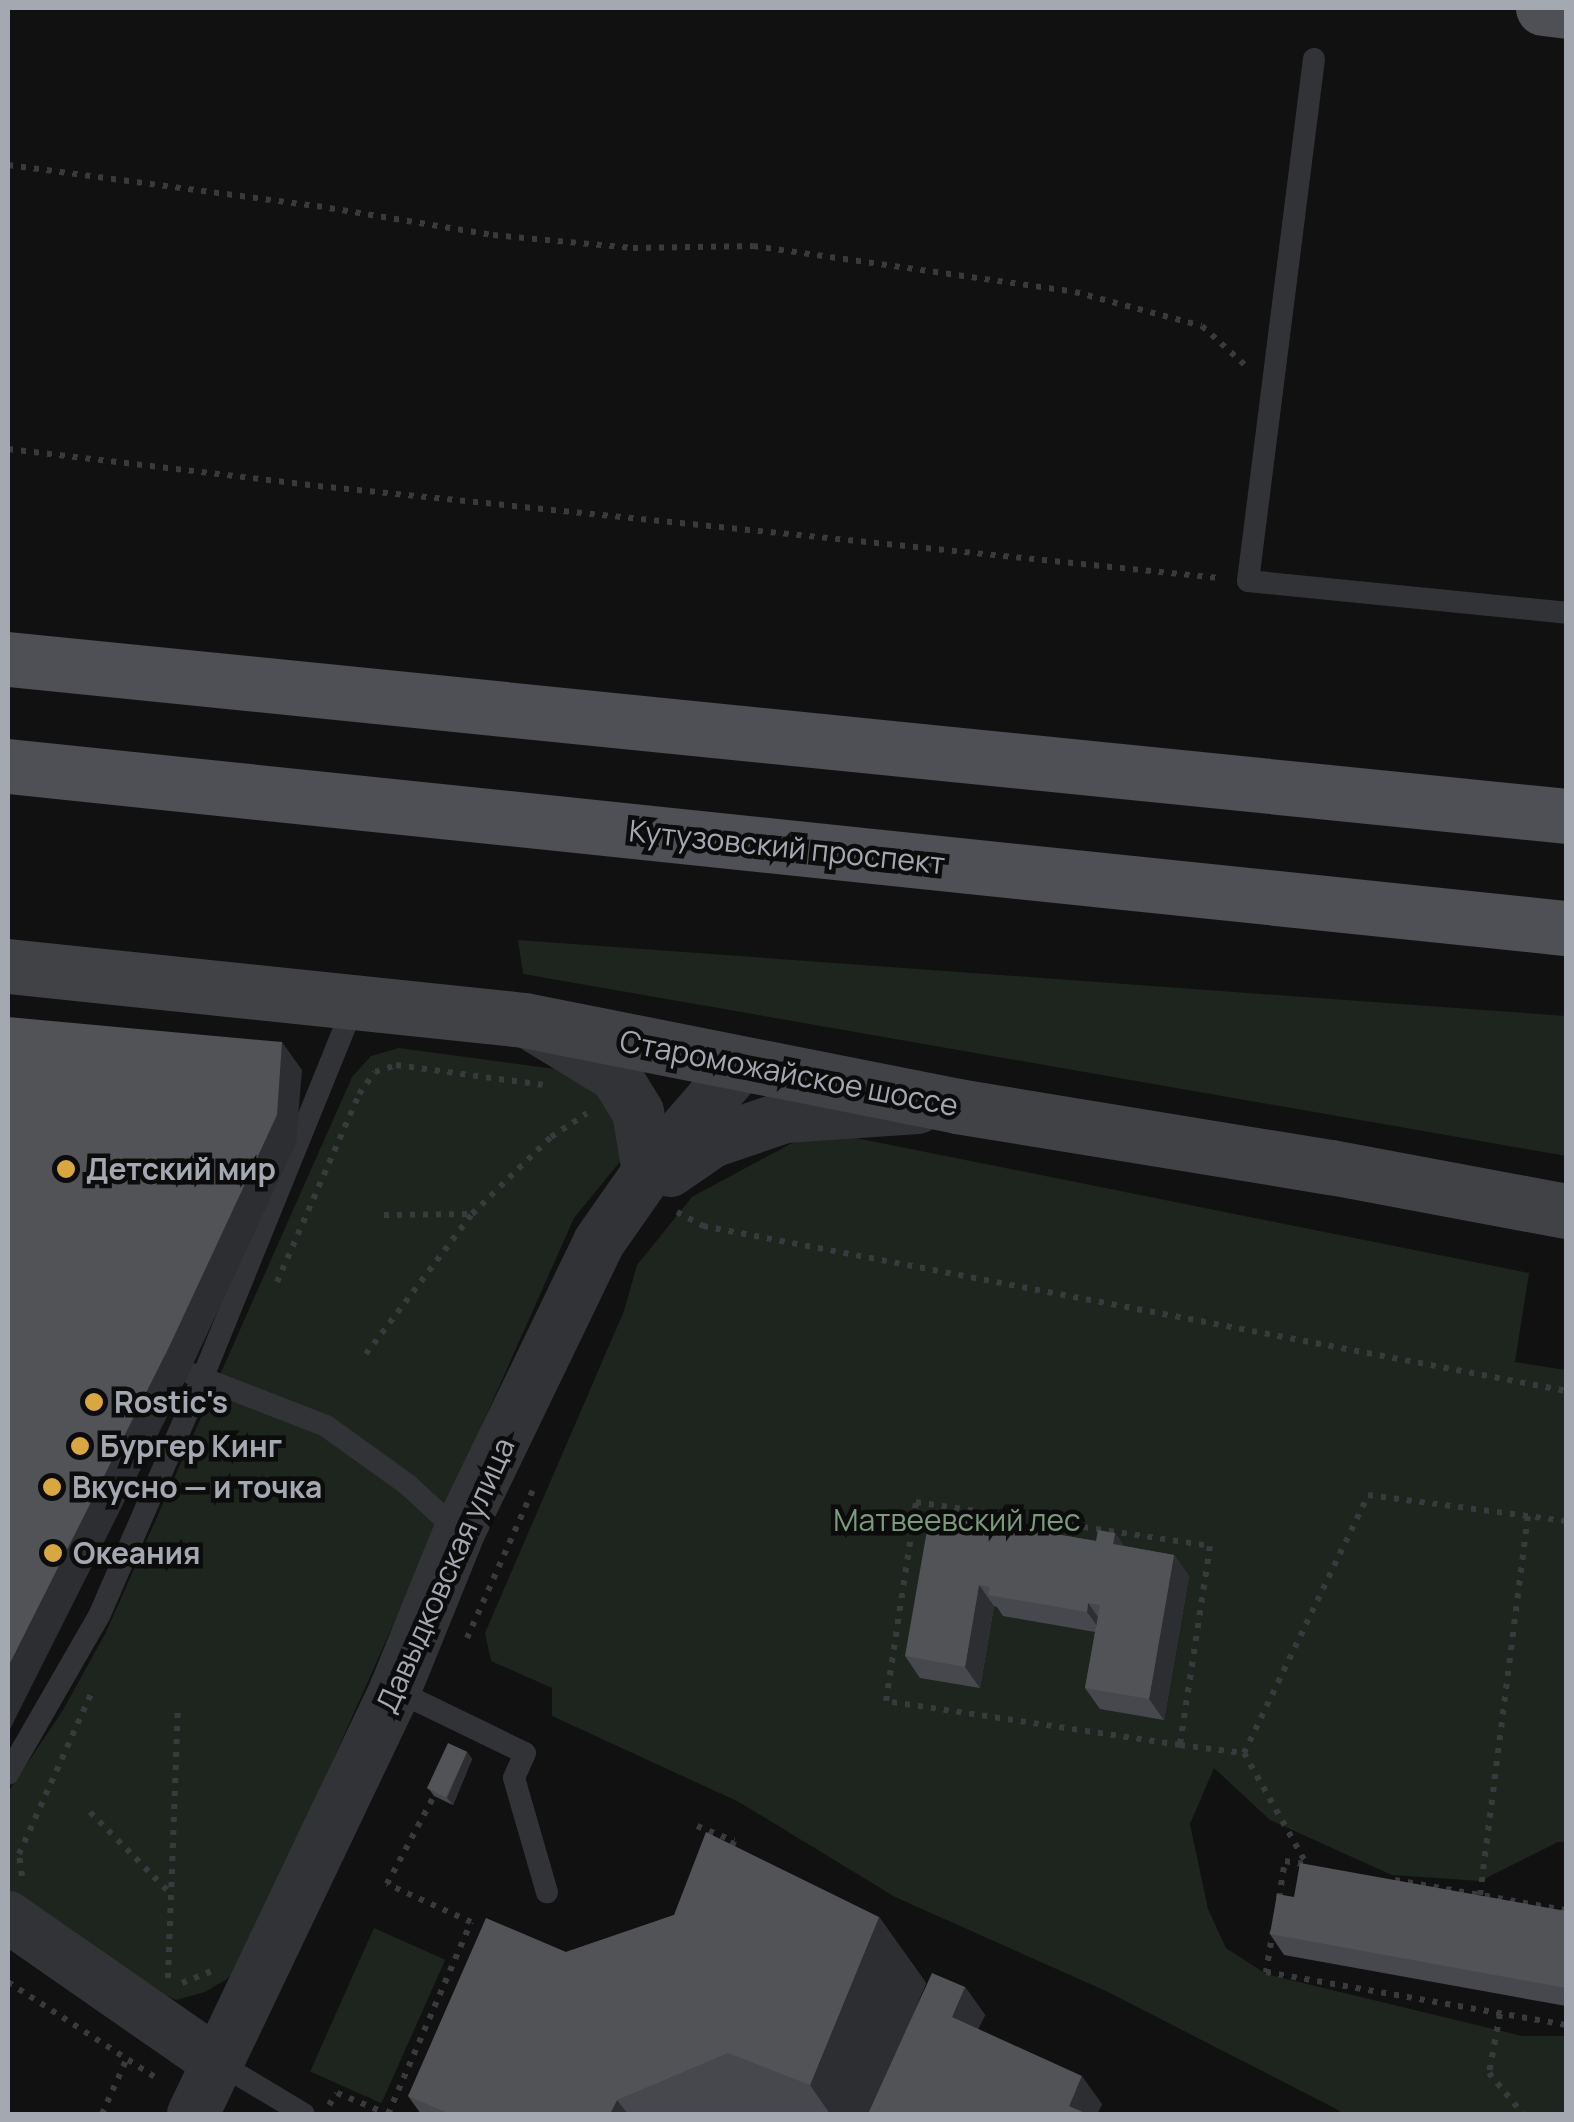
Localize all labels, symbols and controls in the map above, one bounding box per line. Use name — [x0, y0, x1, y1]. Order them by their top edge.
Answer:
street label: Кутузовский проспект — [627, 813, 947, 881]
street label: Староможайское шоссе — [617, 1023, 961, 1123]
place label: Детский мир — [86, 1151, 276, 1187]
marker: Детский мир — [55, 1158, 77, 1180]
place label: Rostic's — [114, 1384, 228, 1420]
marker: Rostic's — [83, 1391, 105, 1413]
place label: Бургер Кинг — [100, 1428, 282, 1464]
street label: Давыдковская улица — [368, 1432, 522, 1718]
marker: Бургер Кинг — [69, 1435, 91, 1457]
place label: Вкусно — и точка — [72, 1469, 322, 1505]
marker: Вкусно — и точка — [41, 1476, 63, 1498]
park label: Матвеевский лес — [833, 1502, 1081, 1538]
place label: Океания — [73, 1535, 200, 1571]
marker: Океания — [42, 1542, 64, 1564]

